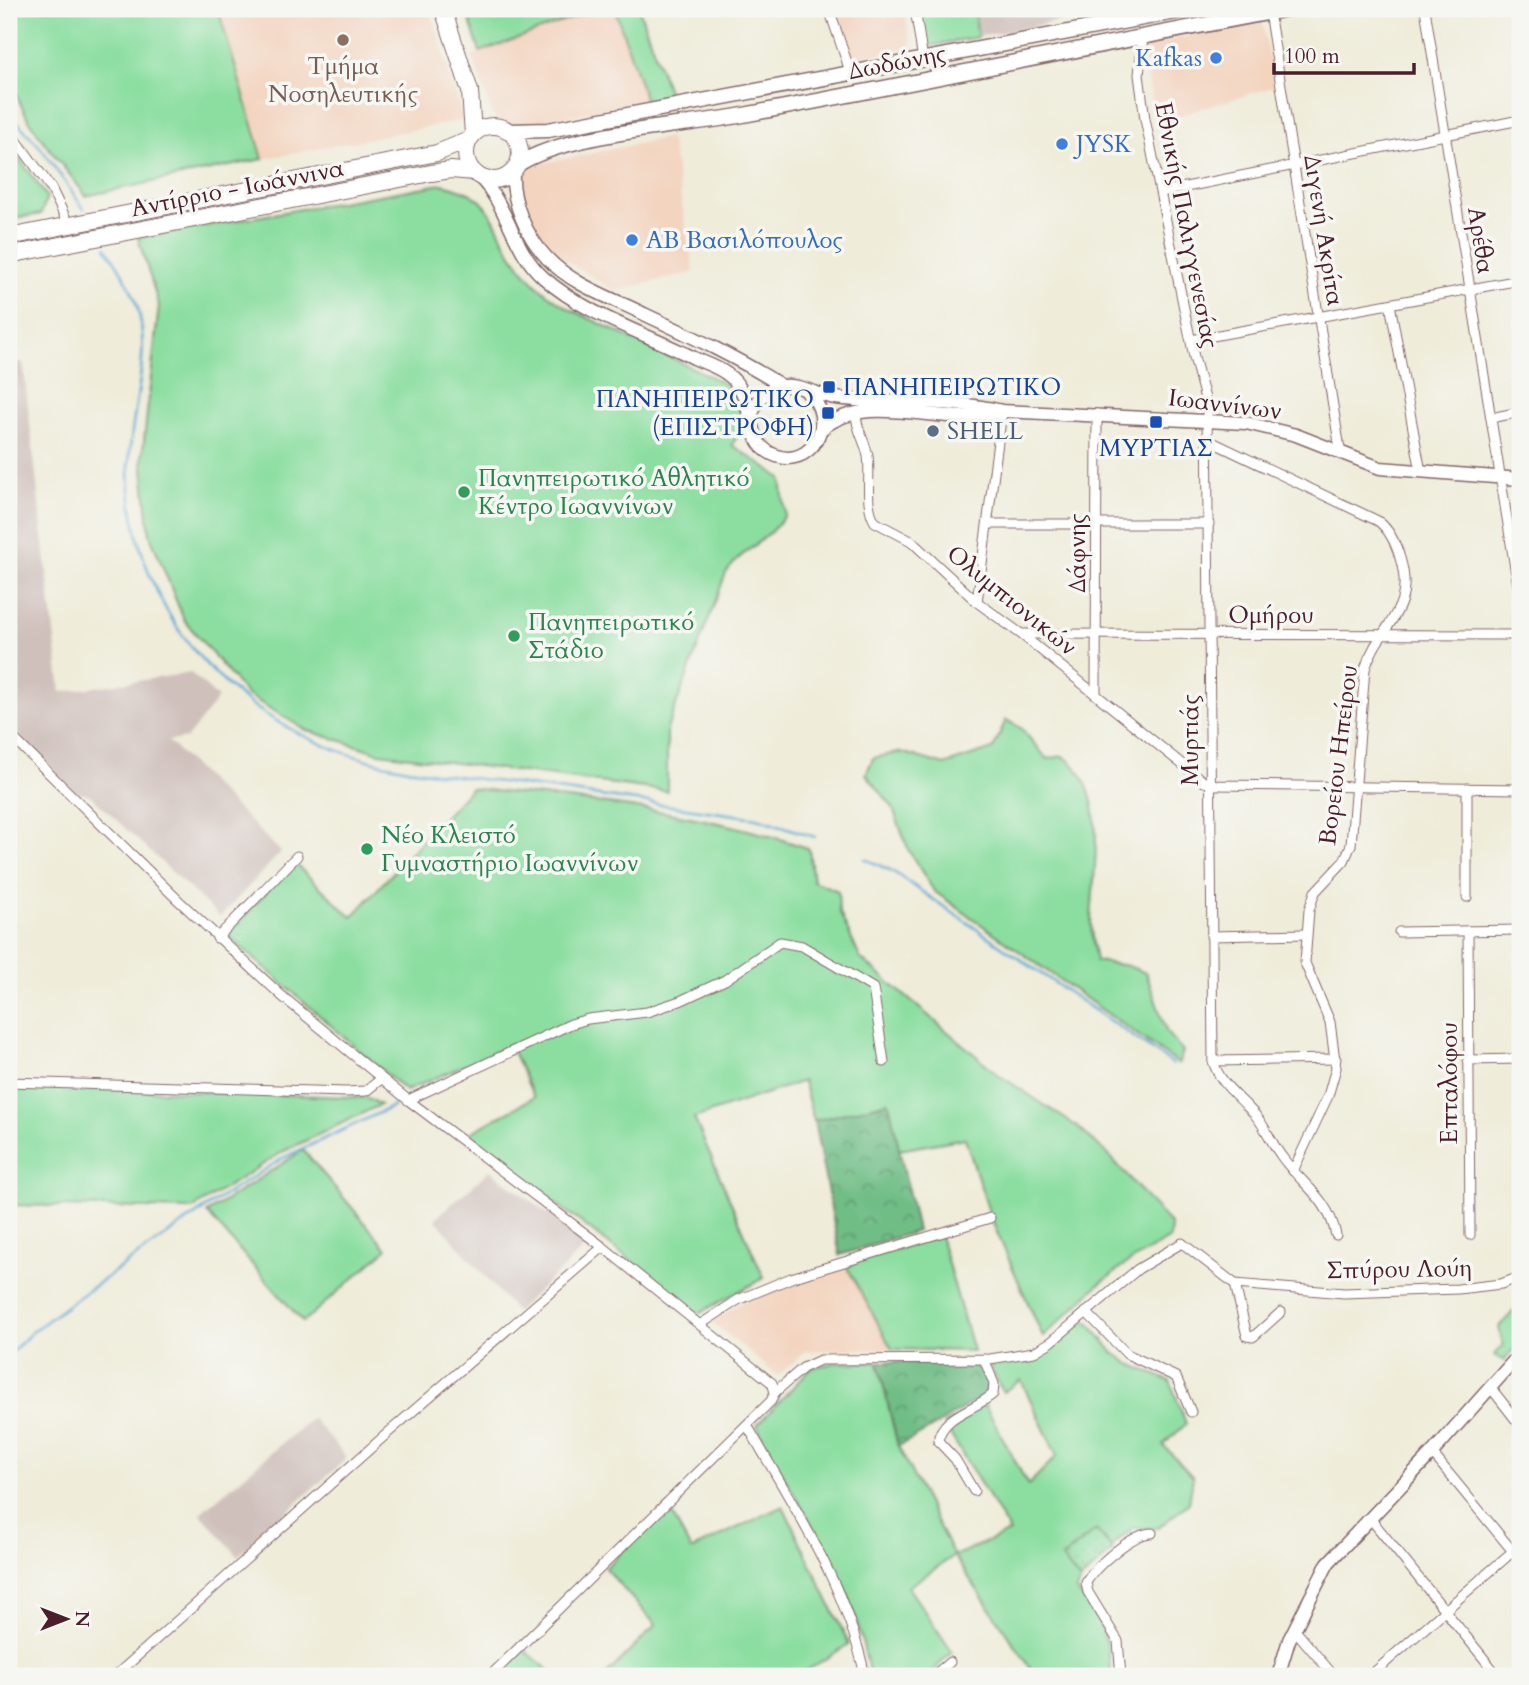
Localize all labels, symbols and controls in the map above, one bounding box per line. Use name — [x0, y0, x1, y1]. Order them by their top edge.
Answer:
marker: Τμήμα Νοσηλευτικής — [335, 32, 351, 48]
scale bar — [1274, 32, 1414, 76]
street label: Δωδώνης — [846, 37, 949, 88]
place label: Kafkas — [1135, 42, 1202, 75]
text: 100 m — [1284, 42, 1340, 71]
place label: Τμήμα Νοσηλευτικής — [268, 50, 418, 111]
marker: Kafkas — [1208, 50, 1224, 66]
street label: Εθνικής Παλιγγενεσίας — [1146, 99, 1227, 351]
place label: JYSK — [1073, 128, 1132, 161]
marker: JYSK — [1054, 136, 1070, 152]
street label: Αντίρριο - Ιωάννινα — [128, 152, 347, 225]
street label: Διγενή Ακρίτα — [1295, 153, 1352, 308]
street label: Αρέθα — [1459, 205, 1502, 276]
place label: ΑΒ Βασιλόπουλος — [646, 224, 843, 257]
marker: ΑΒ Βασιλόπουλος — [624, 232, 640, 248]
place label: ΠΑΝΗΠΕΙΡΩΤΙΚΟ — [843, 371, 1061, 404]
marker: ΠΑΝΗΠΕΙΡΩΤΙΚΟ — [821, 379, 837, 395]
street label: Ιωαννίνων — [1166, 381, 1284, 428]
place label: ΠΑΝΗΠΕΙΡΩΤΙΚΟ (ΕΠΙΣΤΡΟΦΗ) — [596, 383, 814, 444]
marker: ΠΑΝΗΠΕΙΡΩΤΙΚΟ (ΕΠΙΣΤΡΟΦΗ) — [820, 405, 836, 421]
marker: ΜΥΡΤΙΑΣ — [1148, 414, 1164, 430]
place label: SHELL — [947, 415, 1023, 448]
marker: SHELL — [925, 423, 941, 439]
place label: ΜΥΡΤΙΑΣ — [1099, 432, 1213, 465]
place label: Πανηπειρωτικό Αθλητικό Κέντρο Ιωαννίνων — [478, 462, 750, 523]
marker: Πανηπειρωτικό Αθλητικό Κέντρο Ιωαννίνων — [456, 484, 472, 500]
street label: Δάφνης — [1061, 513, 1094, 593]
street label: Ολυμπιονικών — [940, 538, 1084, 663]
street label: Ομήρου — [1228, 599, 1314, 632]
place label: Πανηπειρωτικό Στάδιο — [528, 606, 694, 667]
marker: Πανηπειρωτικό Στάδιο — [506, 628, 522, 644]
street label: Βορείου Ηπείρου — [1311, 663, 1366, 847]
street label: Μυρτιάς — [1174, 694, 1207, 786]
place label: Νέο Κλειστό Γυμναστήριο Ιωαννίνων — [381, 819, 639, 880]
marker: Νέο Κλειστό Γυμναστήριο Ιωαννίνων — [359, 841, 375, 857]
street label: Επταλόφου — [1433, 1022, 1466, 1144]
street label: Σπύρου Λούη — [1326, 1252, 1472, 1287]
north arrow — [32, 1584, 102, 1654]
text: N — [69, 1611, 95, 1628]

